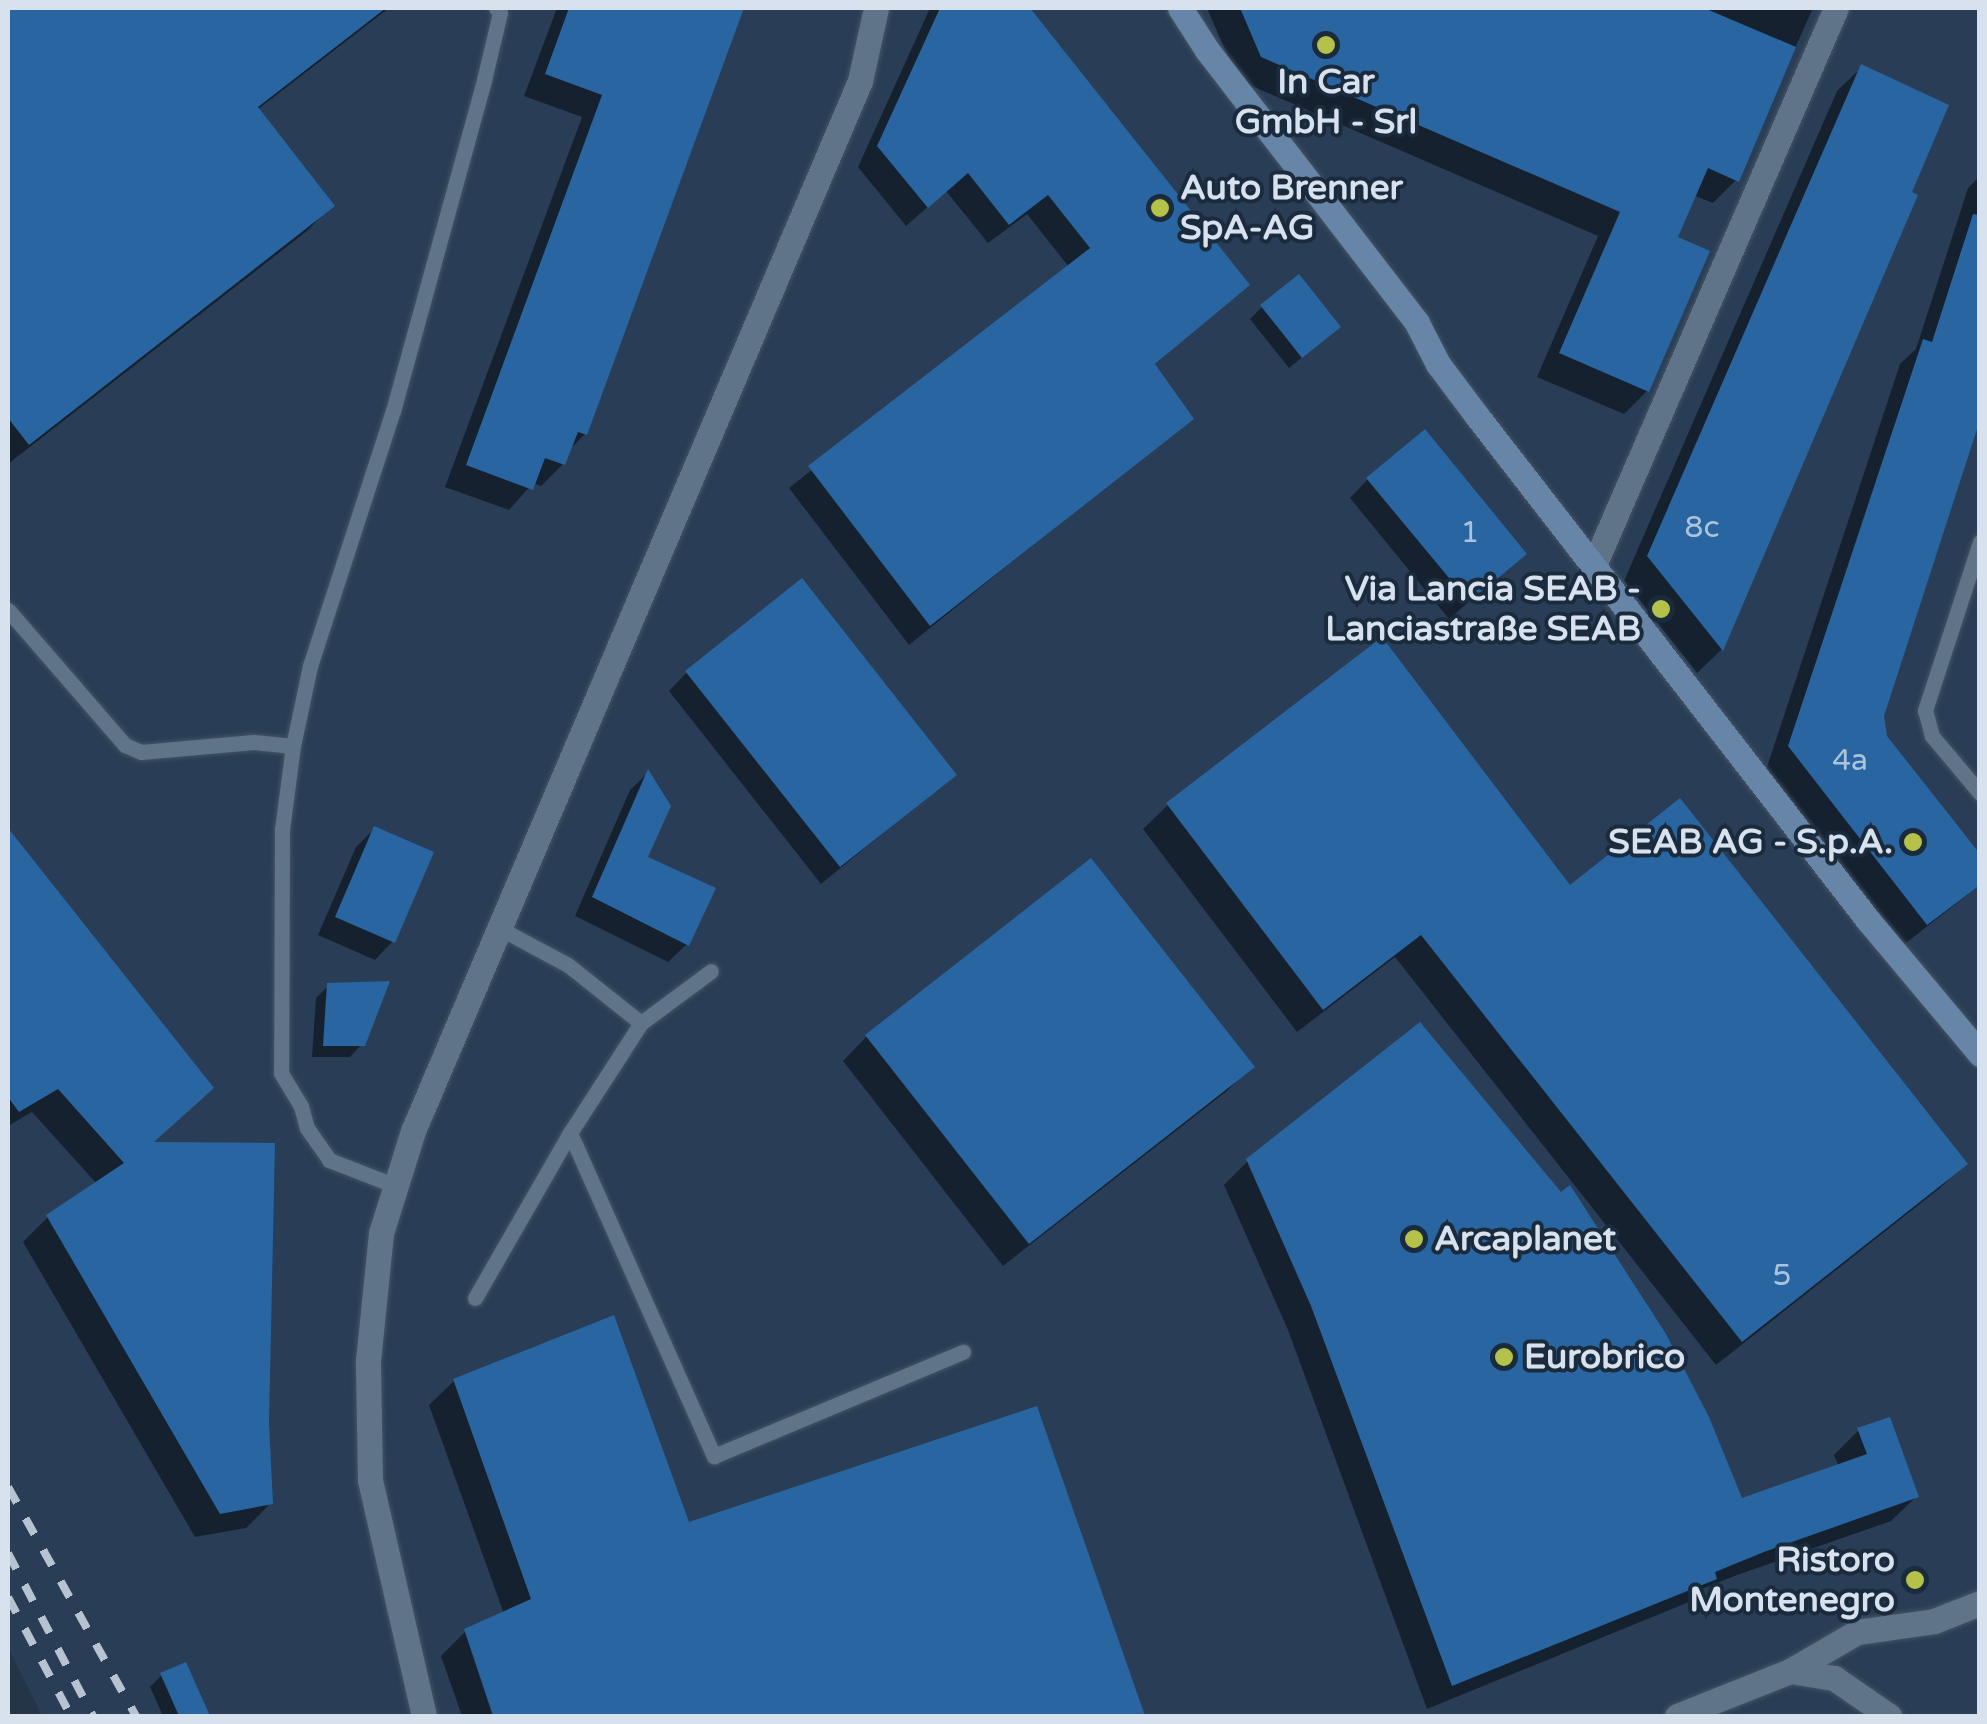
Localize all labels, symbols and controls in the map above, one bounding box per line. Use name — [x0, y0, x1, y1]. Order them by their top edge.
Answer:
marker: In Car GmbH - Srl — [1315, 34, 1337, 56]
place label: In Car GmbH - Srl — [1235, 61, 1417, 143]
place label: Auto Brenner SpA-AG — [1180, 167, 1403, 249]
marker: Auto Brenner SpA-AG — [1149, 197, 1171, 219]
house number: 8c — [1685, 510, 1719, 546]
house number: 1 — [1461, 515, 1479, 551]
place label: Via Lancia SEAB - Lanciastraße SEAB — [1325, 568, 1641, 650]
marker: Via Lancia SEAB - Lanciastraße SEAB — [1650, 598, 1672, 620]
house number: 4a — [1832, 743, 1868, 779]
place label: SEAB AG - S.p.A. — [1608, 821, 1893, 863]
marker: SEAB AG - S.p.A. — [1902, 831, 1924, 853]
place label: Arcaplanet — [1434, 1218, 1616, 1260]
marker: Arcaplanet — [1403, 1228, 1425, 1250]
house number: 5 — [1773, 1258, 1791, 1294]
place label: Eurobrico — [1524, 1336, 1685, 1378]
marker: Eurobrico — [1493, 1346, 1515, 1368]
place label: Ristoro Montenegro — [1689, 1539, 1895, 1621]
marker: Ristoro Montenegro — [1904, 1569, 1926, 1591]

